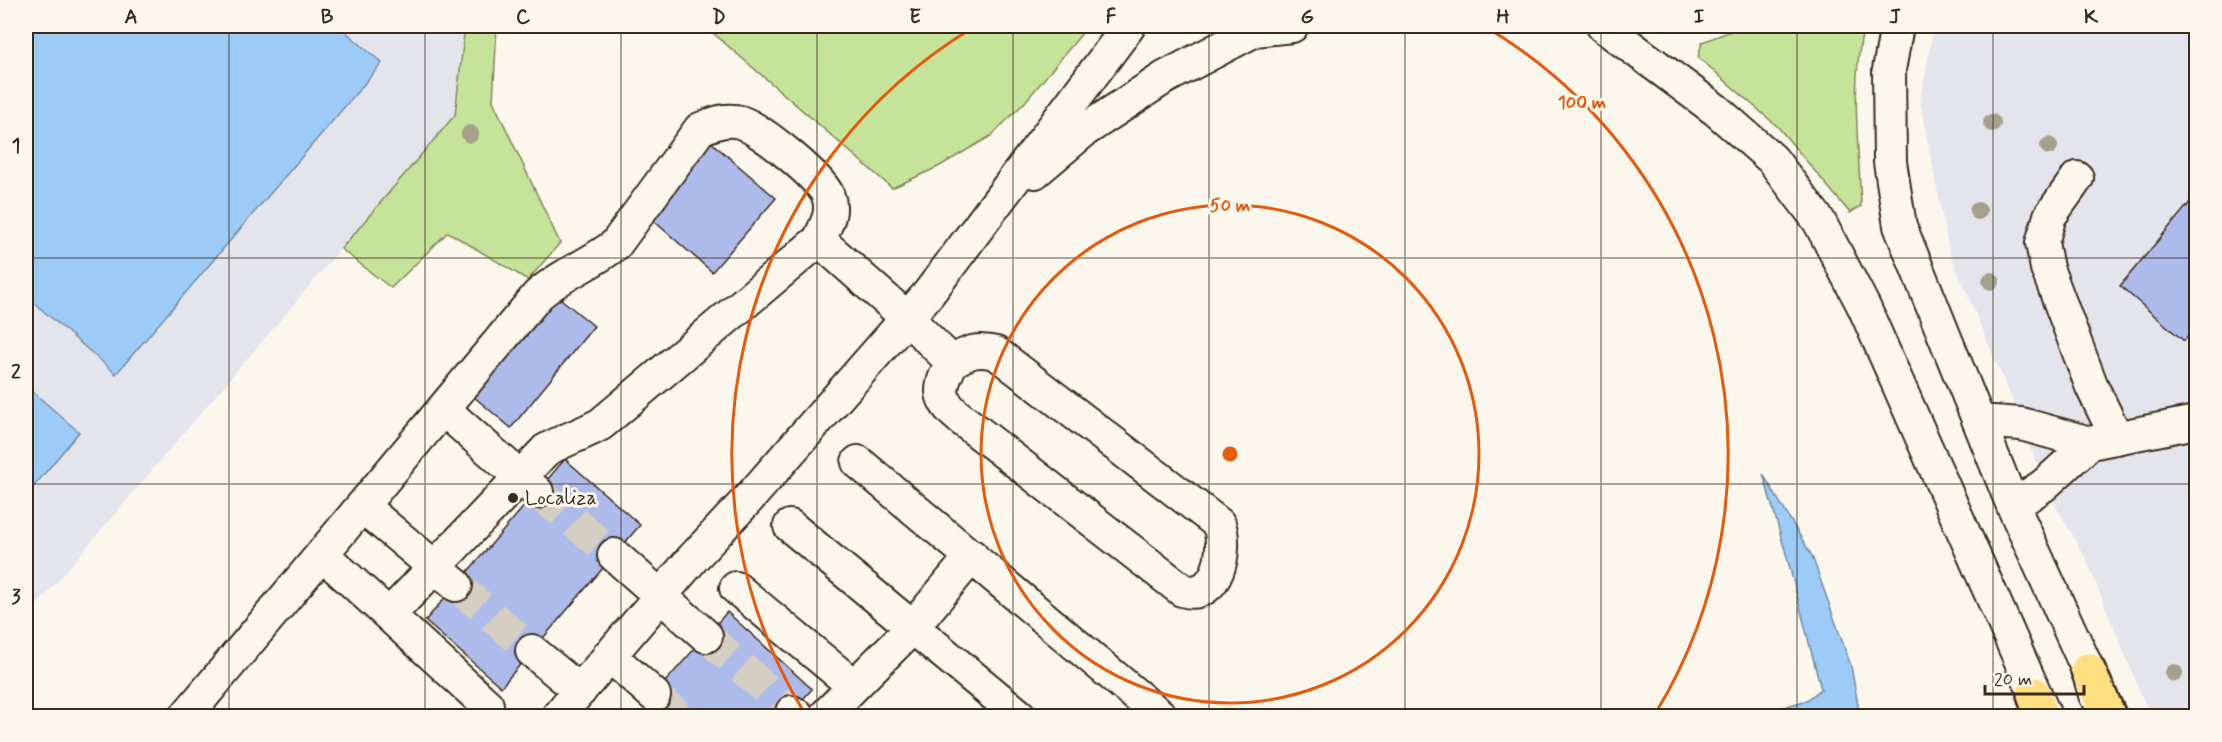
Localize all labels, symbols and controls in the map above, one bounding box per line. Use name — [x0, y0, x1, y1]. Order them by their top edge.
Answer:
text: A — [124, 4, 138, 31]
text: B — [321, 4, 334, 31]
text: C — [516, 4, 531, 31]
text: D — [712, 4, 726, 31]
text: E — [909, 4, 921, 31]
text: F — [1106, 4, 1117, 31]
text: G — [1300, 4, 1314, 31]
text: H — [1496, 4, 1510, 31]
text: I — [1694, 4, 1704, 31]
text: J — [1889, 4, 1901, 31]
text: K — [2084, 4, 2099, 31]
text: 100 m — [1558, 91, 1606, 115]
text: 1 — [12, 133, 20, 160]
text: 50 m — [1210, 194, 1250, 218]
text: 2 — [11, 359, 21, 386]
centre of rings — [1220, 444, 1240, 464]
place label: Localiza — [525, 485, 597, 512]
marker: Localiza — [506, 491, 520, 505]
text: 3 — [11, 584, 21, 611]
scale bar — [1985, 658, 2084, 696]
text: 20 m — [1994, 668, 2032, 692]

